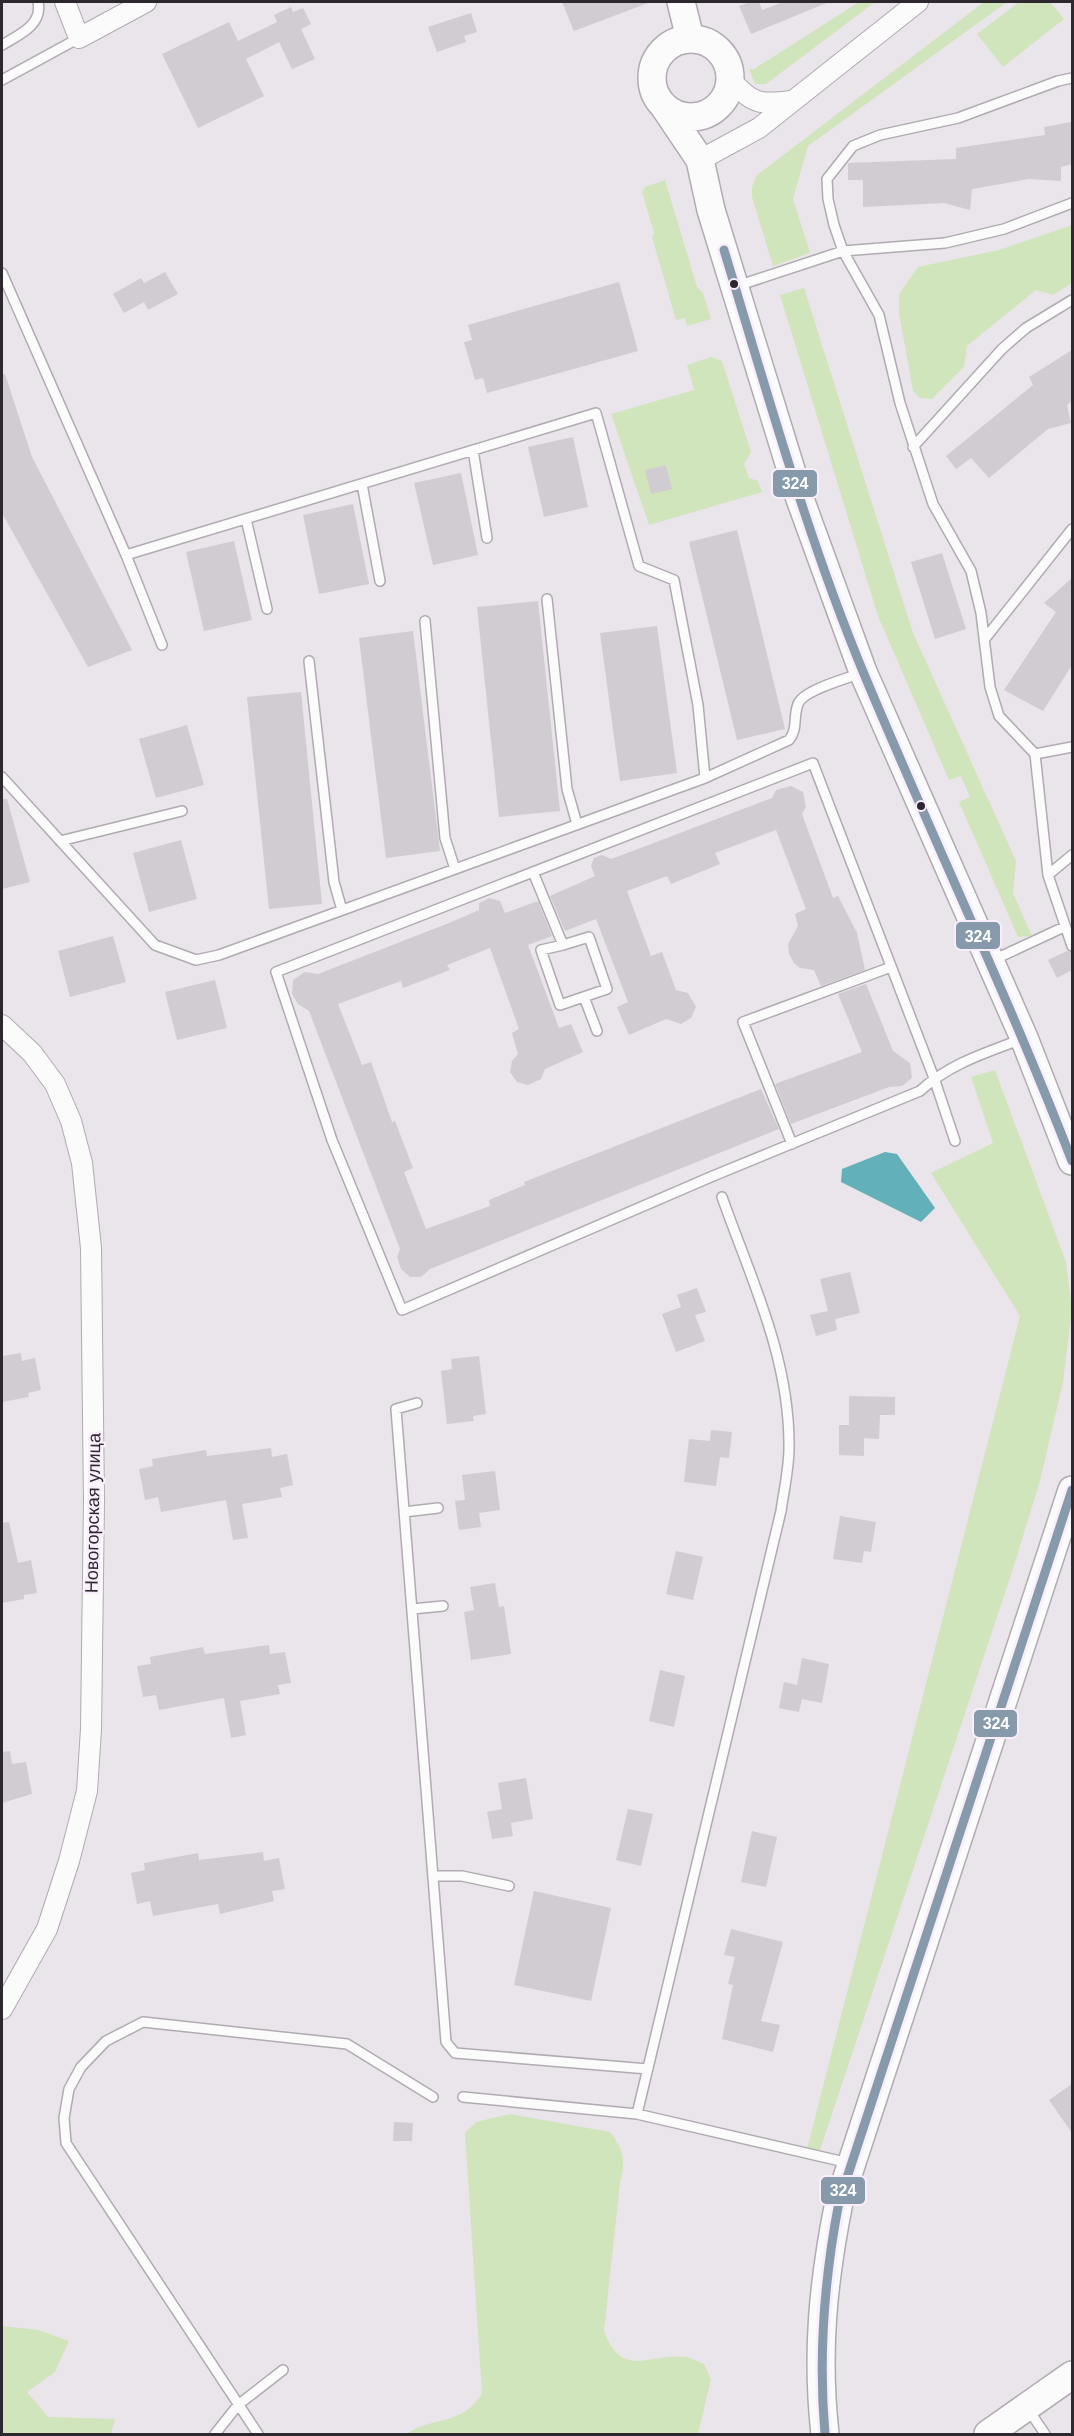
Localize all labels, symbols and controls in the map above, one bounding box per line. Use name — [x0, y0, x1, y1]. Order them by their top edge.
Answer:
unlabelled marker — [728, 278, 740, 290]
line badge: 324 — [772, 469, 818, 498]
text: 324 — [782, 475, 808, 492]
unlabelled marker — [915, 800, 927, 812]
line badge: 324 — [955, 921, 1001, 950]
text: 324 — [965, 928, 991, 945]
street label: Новогорская улица — [82, 1432, 104, 1593]
line badge: 324 — [973, 1709, 1018, 1738]
text: 324 — [983, 1715, 1009, 1732]
line badge: 324 — [820, 2176, 866, 2205]
text: 324 — [830, 2182, 856, 2199]

